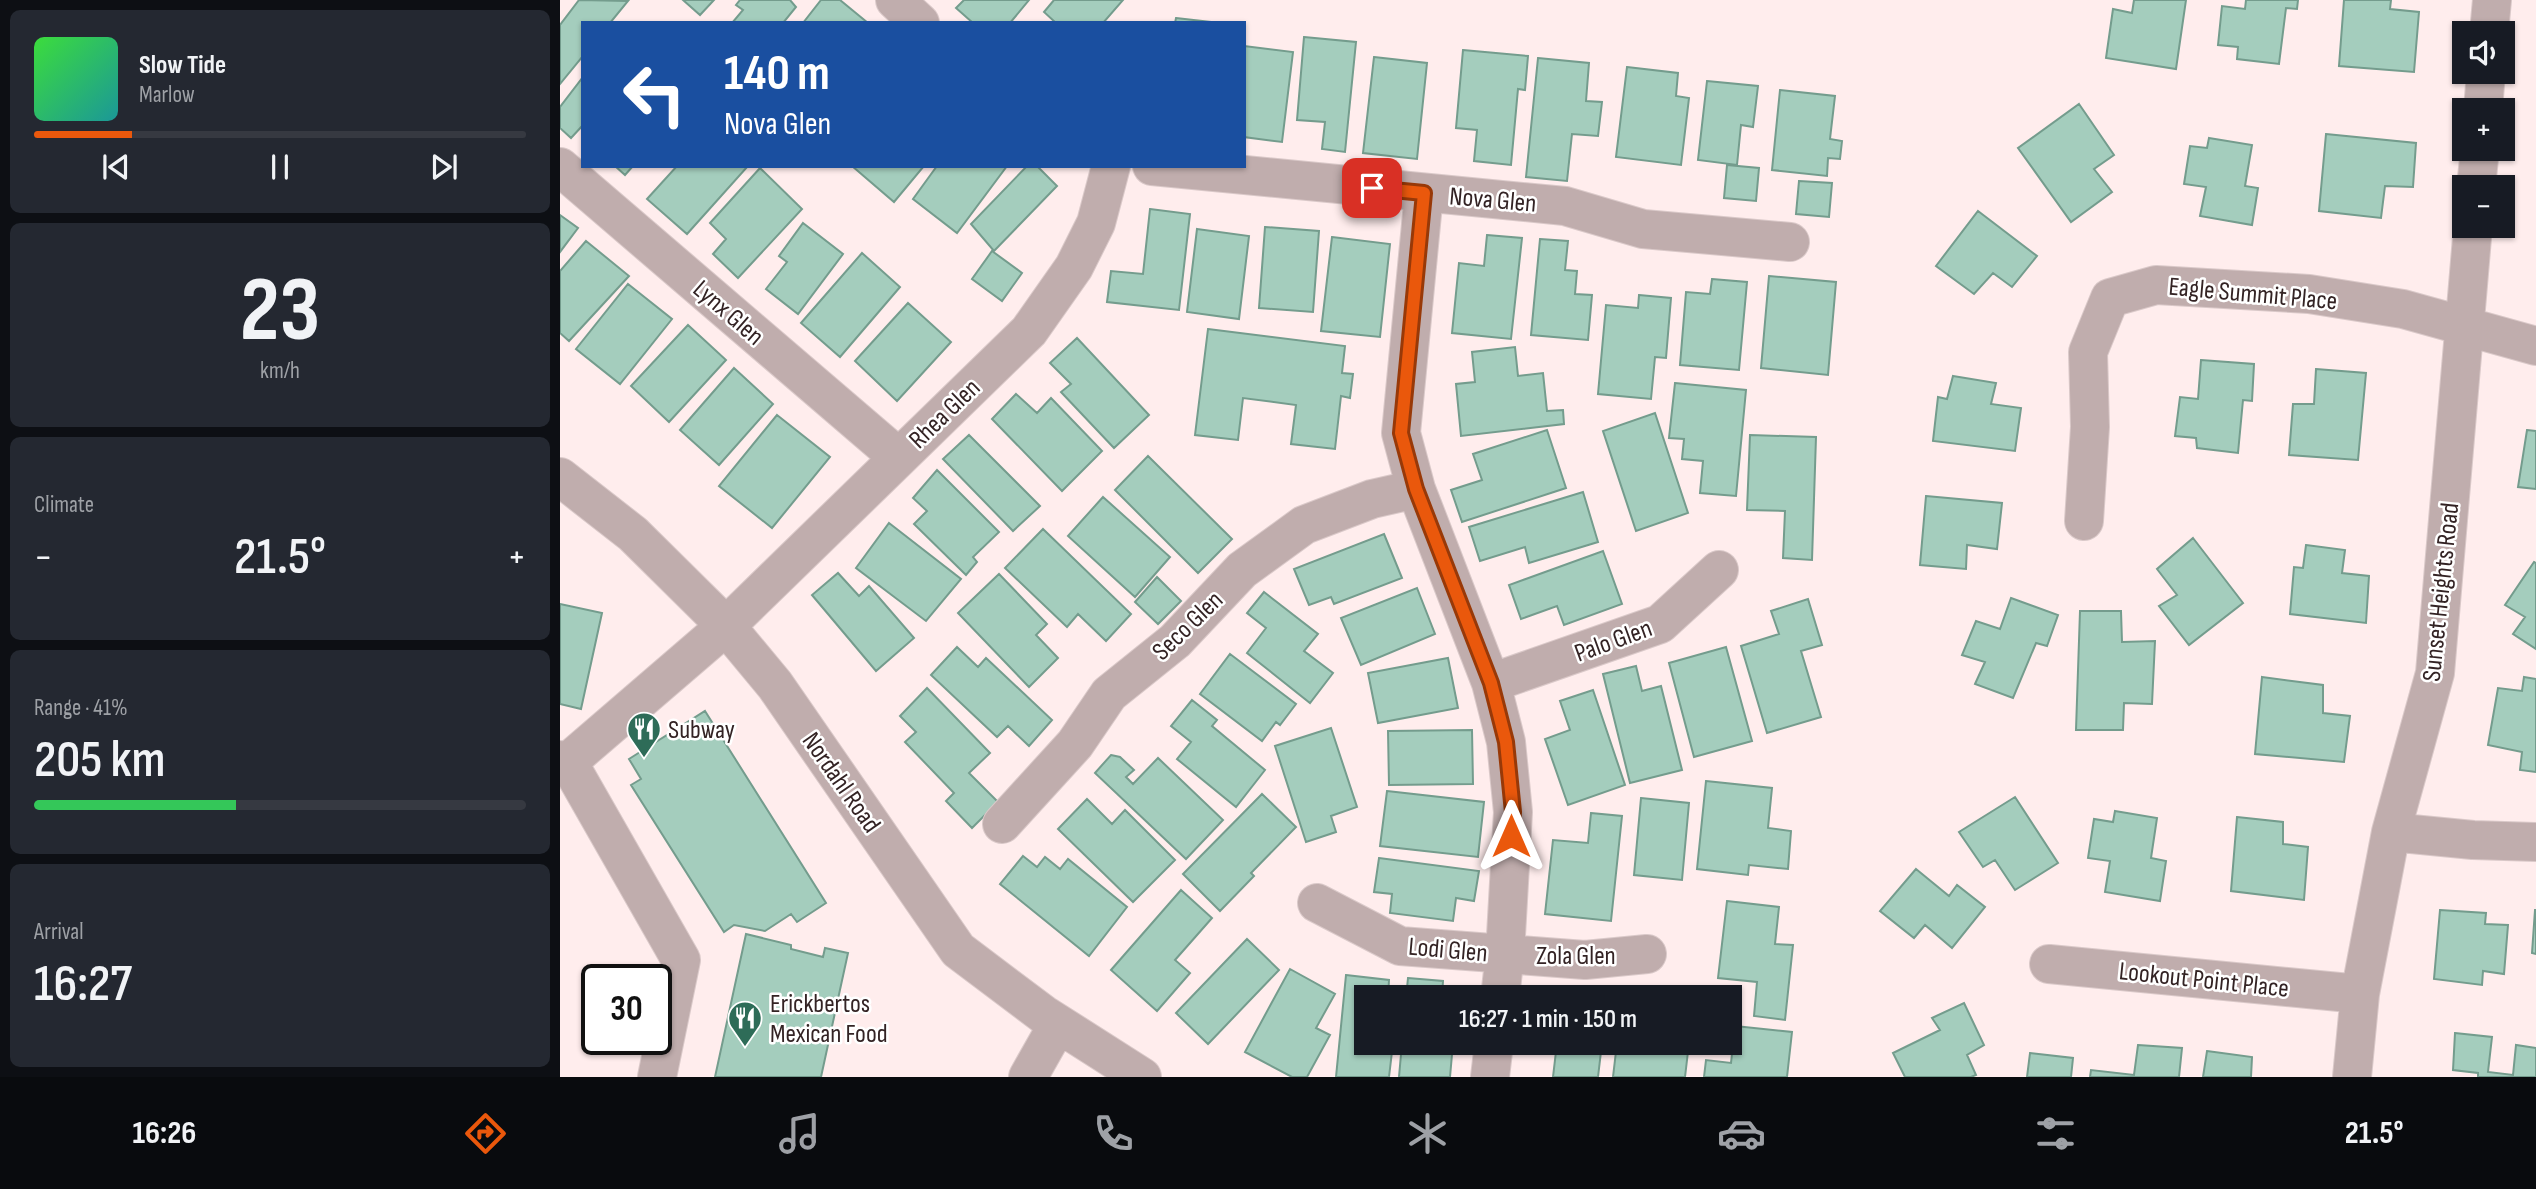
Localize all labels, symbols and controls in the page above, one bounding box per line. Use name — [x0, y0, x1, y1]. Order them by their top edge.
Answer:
map controls — [2452, 21, 2515, 238]
button: sound — [2452, 21, 2515, 84]
text: 140 m — [724, 45, 830, 104]
icon: left — [609, 49, 700, 140]
text: Slow Tide — [139, 50, 226, 81]
text: Marlow — [139, 81, 195, 109]
button: + — [2452, 98, 2515, 161]
text: Nova Glen — [724, 105, 831, 144]
icon: previous — [97, 148, 135, 186]
icon: pause — [261, 148, 299, 186]
icon: next — [425, 148, 463, 186]
pin — [1342, 158, 1402, 218]
icon: arrive — [1353, 169, 1391, 207]
button: − — [2452, 175, 2515, 238]
street label: Nova Glen — [1448, 181, 1538, 220]
text: 23 — [240, 257, 320, 366]
street label: Eagle Summit Place — [2167, 272, 2338, 317]
street label: Lynx Glen — [686, 274, 770, 352]
text: km/h — [260, 357, 300, 385]
street label: Rhea Glen — [903, 373, 987, 456]
text: Climate — [34, 491, 94, 519]
street label: Sunset Heights Road — [2417, 501, 2466, 683]
text: 21.5° — [234, 526, 326, 589]
text: − — [34, 535, 53, 580]
text: + — [507, 535, 526, 580]
street label: Seco Glen — [1146, 585, 1230, 667]
street label: Palo Glen — [1571, 613, 1656, 670]
text: Range · 41% — [34, 694, 128, 722]
restaurant icon: Subway — [625, 710, 663, 759]
place label: Subway — [668, 715, 735, 746]
street label: Nordahl Road — [795, 727, 887, 839]
text: 205 km — [34, 729, 166, 792]
position arrow — [1474, 799, 1548, 873]
text: Arrival — [34, 918, 83, 946]
street label: Lodi Glen — [1407, 932, 1489, 969]
street label: Zola Glen — [1536, 941, 1616, 972]
text: 16:27 — [34, 953, 132, 1016]
street label: Lookout Point Place — [2117, 956, 2290, 1005]
speed limit sign: 30 — [581, 964, 672, 1055]
place label: Erickbertos Mexican Food — [770, 989, 888, 1050]
restaurant icon: Erickbertos Mexican Food — [726, 999, 764, 1048]
text: 16:27 · 1 min · 150 m — [1459, 1004, 1637, 1035]
icon: directions — [461, 1109, 510, 1158]
icon: music — [775, 1109, 824, 1158]
icon: phone — [1089, 1109, 1138, 1158]
icon: climate — [1403, 1109, 1452, 1158]
icon: car — [1717, 1109, 1766, 1158]
icon: filters — [2031, 1109, 2080, 1158]
text: 16:26 — [132, 1114, 196, 1153]
text: 21.5° — [2345, 1114, 2403, 1153]

